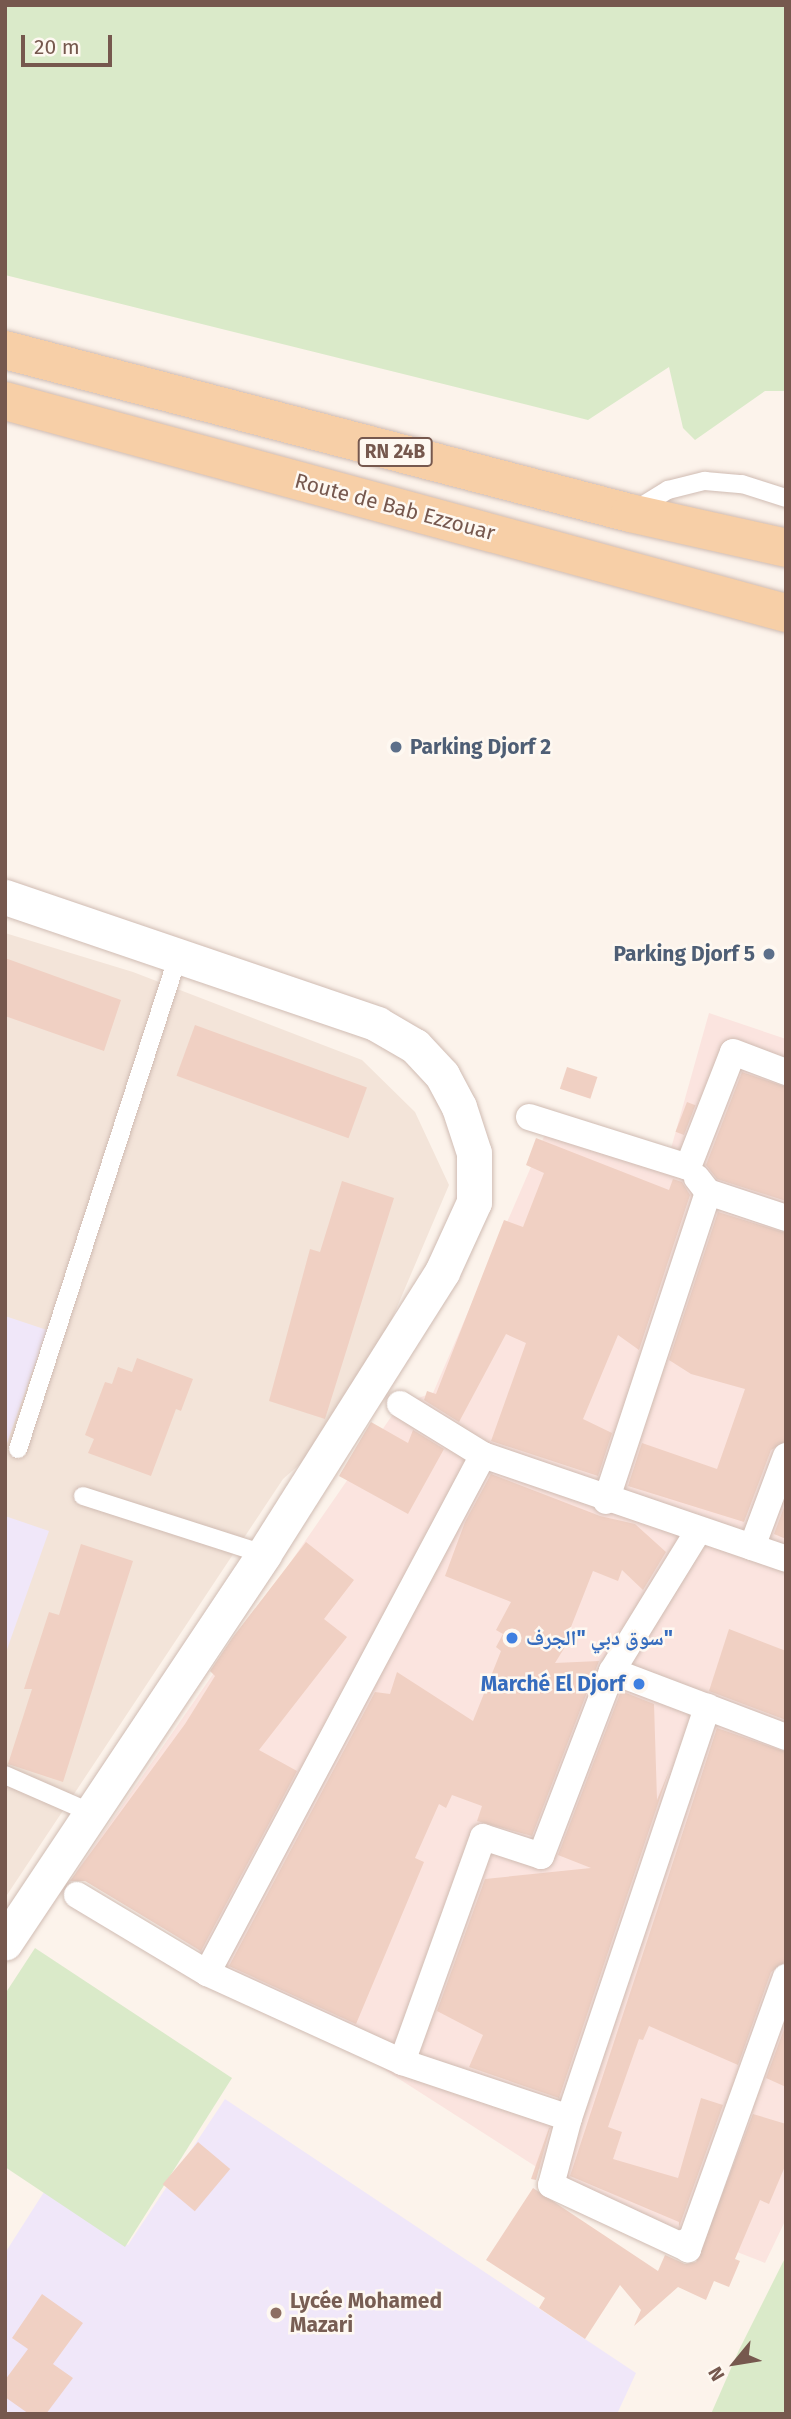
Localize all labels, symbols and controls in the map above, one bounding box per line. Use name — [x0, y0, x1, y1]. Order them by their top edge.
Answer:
scale bar — [24, 21, 116, 65]
text: 20 m — [34, 34, 80, 60]
road number: RN 24B — [356, 436, 434, 467]
street label: Route de Bab Ezzouar — [292, 468, 498, 546]
place label: Parking Djorf 2 — [410, 734, 551, 760]
marker: Parking Djorf 2 — [388, 739, 404, 755]
place label: Parking Djorf 5 — [613, 941, 755, 967]
marker: Parking Djorf 5 — [761, 946, 777, 962]
place label: سوق دبي "الجرف" — [526, 1625, 673, 1651]
marker: سوق دبي "الجرف" — [504, 1630, 520, 1646]
place label: Marché El Djorf — [481, 1671, 625, 1697]
marker: Marché El Djorf — [631, 1676, 647, 1692]
place label: Lycée Mohamed Mazari — [290, 2288, 442, 2338]
marker: Lycée Mohamed Mazari — [268, 2305, 284, 2321]
north arrow — [700, 2328, 770, 2398]
text: N — [703, 2363, 729, 2385]

